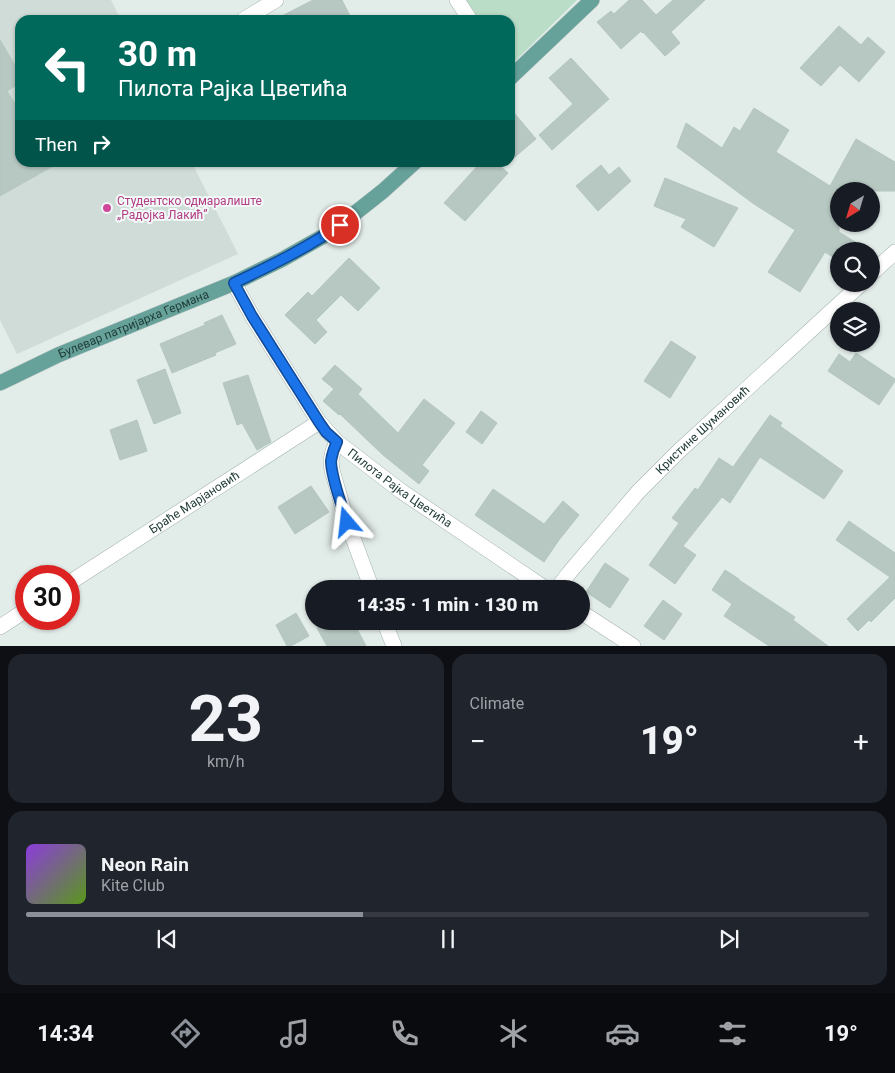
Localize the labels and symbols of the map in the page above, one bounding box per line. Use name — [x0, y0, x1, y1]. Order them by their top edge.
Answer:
north arrow — [830, 182, 880, 232]
place label: Студентско одмаралиште „Радојка Лакић” — [117, 194, 262, 222]
marker: Студентско одмаралиште „Радојка Лакић” — [101, 202, 113, 214]
pin — [319, 204, 361, 246]
street label: Булевар патријарха Германа — [56, 287, 211, 361]
street label: Кристине Шумановић — [653, 383, 752, 477]
street label: Пилота Рајка Цветића — [345, 446, 455, 530]
street label: Браће Марјановић — [147, 468, 242, 537]
position arrow — [320, 495, 372, 547]
speed limit sign: 30 — [15, 565, 80, 630]

